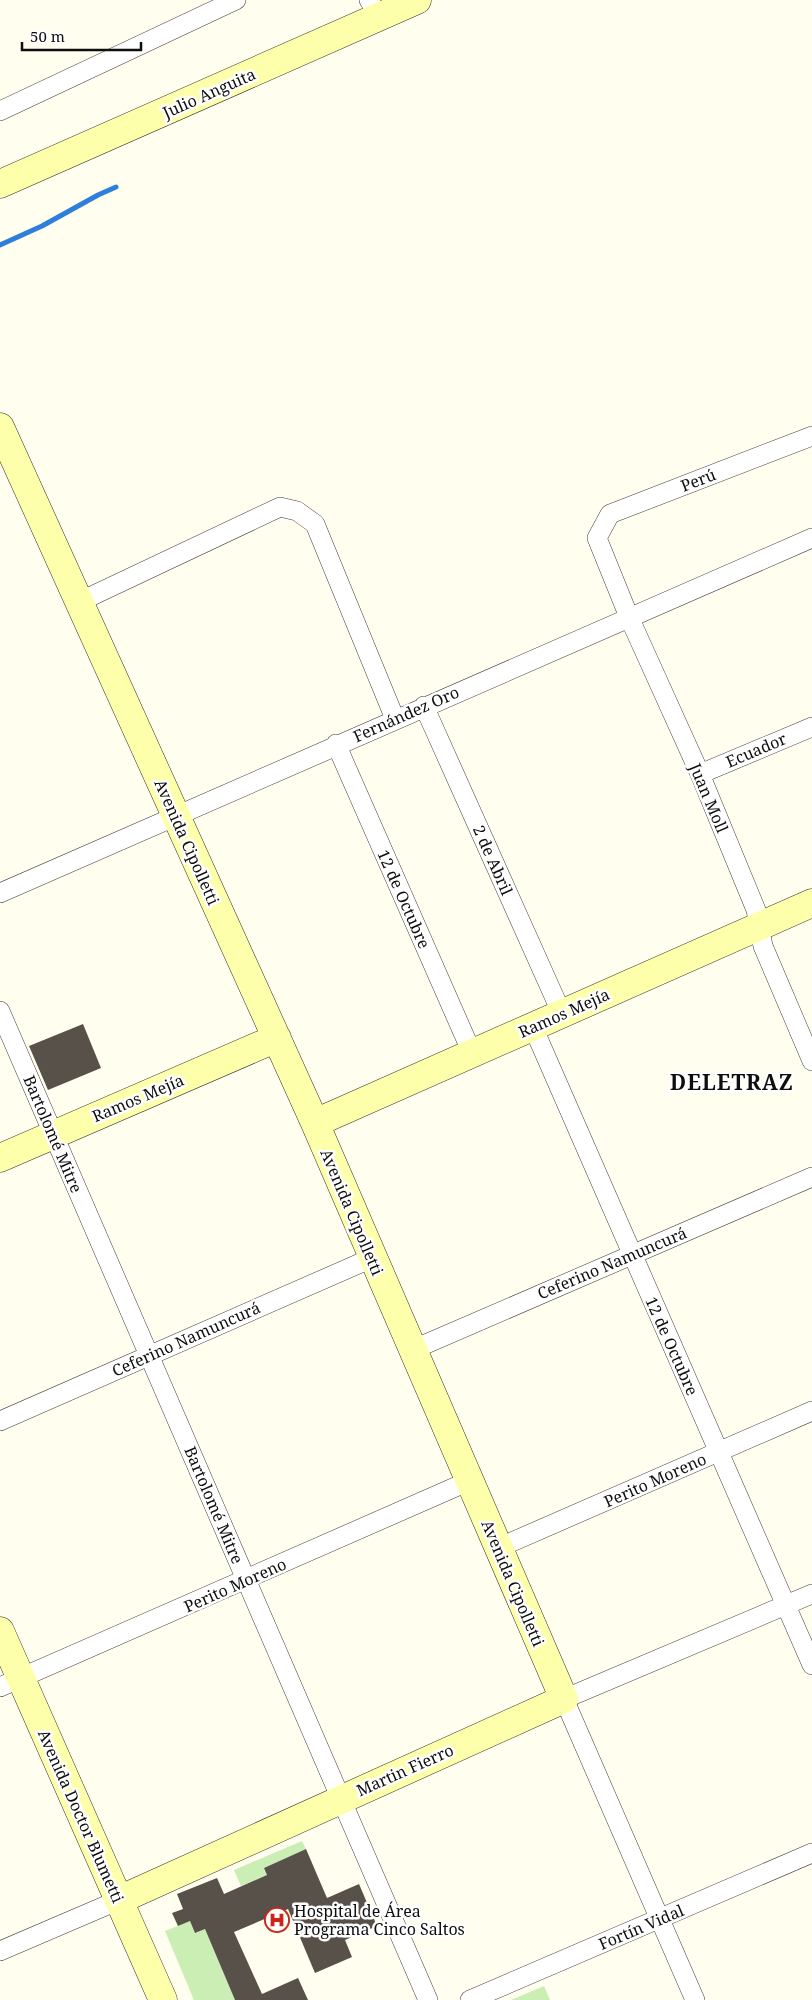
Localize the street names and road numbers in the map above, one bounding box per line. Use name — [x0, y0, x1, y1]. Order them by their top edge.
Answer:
street label: Julio Anguita — [158, 63, 259, 124]
street label: Perú — [677, 463, 719, 497]
street label: Fernández Oro — [349, 681, 463, 747]
street label: Ecuador — [722, 727, 790, 773]
street label: Juan Moll — [684, 759, 734, 836]
street label: Avenida Cipolletti — [149, 776, 225, 908]
street label: 2 de Abril — [468, 822, 518, 898]
street label: 12 de Octubre — [372, 846, 436, 952]
street label: Ramos Mejía — [515, 983, 613, 1043]
street label: Ramos Mejía — [89, 1069, 187, 1127]
street label: Bartolomé Mitre — [18, 1072, 88, 1196]
street label: Avenida Cipolletti — [315, 1145, 389, 1279]
street label: Ceferino Namuncurá — [534, 1222, 690, 1304]
street label: 12 de Octubre — [640, 1293, 704, 1399]
street label: Ceferino Namuncurá — [108, 1296, 264, 1382]
street label: Bartolomé Mitre — [179, 1443, 249, 1567]
street label: Perito Moreno — [600, 1448, 710, 1512]
street label: Avenida Cipolletti — [476, 1516, 550, 1650]
street label: Perito Moreno — [180, 1553, 290, 1617]
street label: Avenida Doctor Blumetti — [33, 1726, 129, 1906]
street label: Martin Fierro — [353, 1739, 457, 1801]
street label: Fortín Vidal — [595, 1899, 687, 1955]

